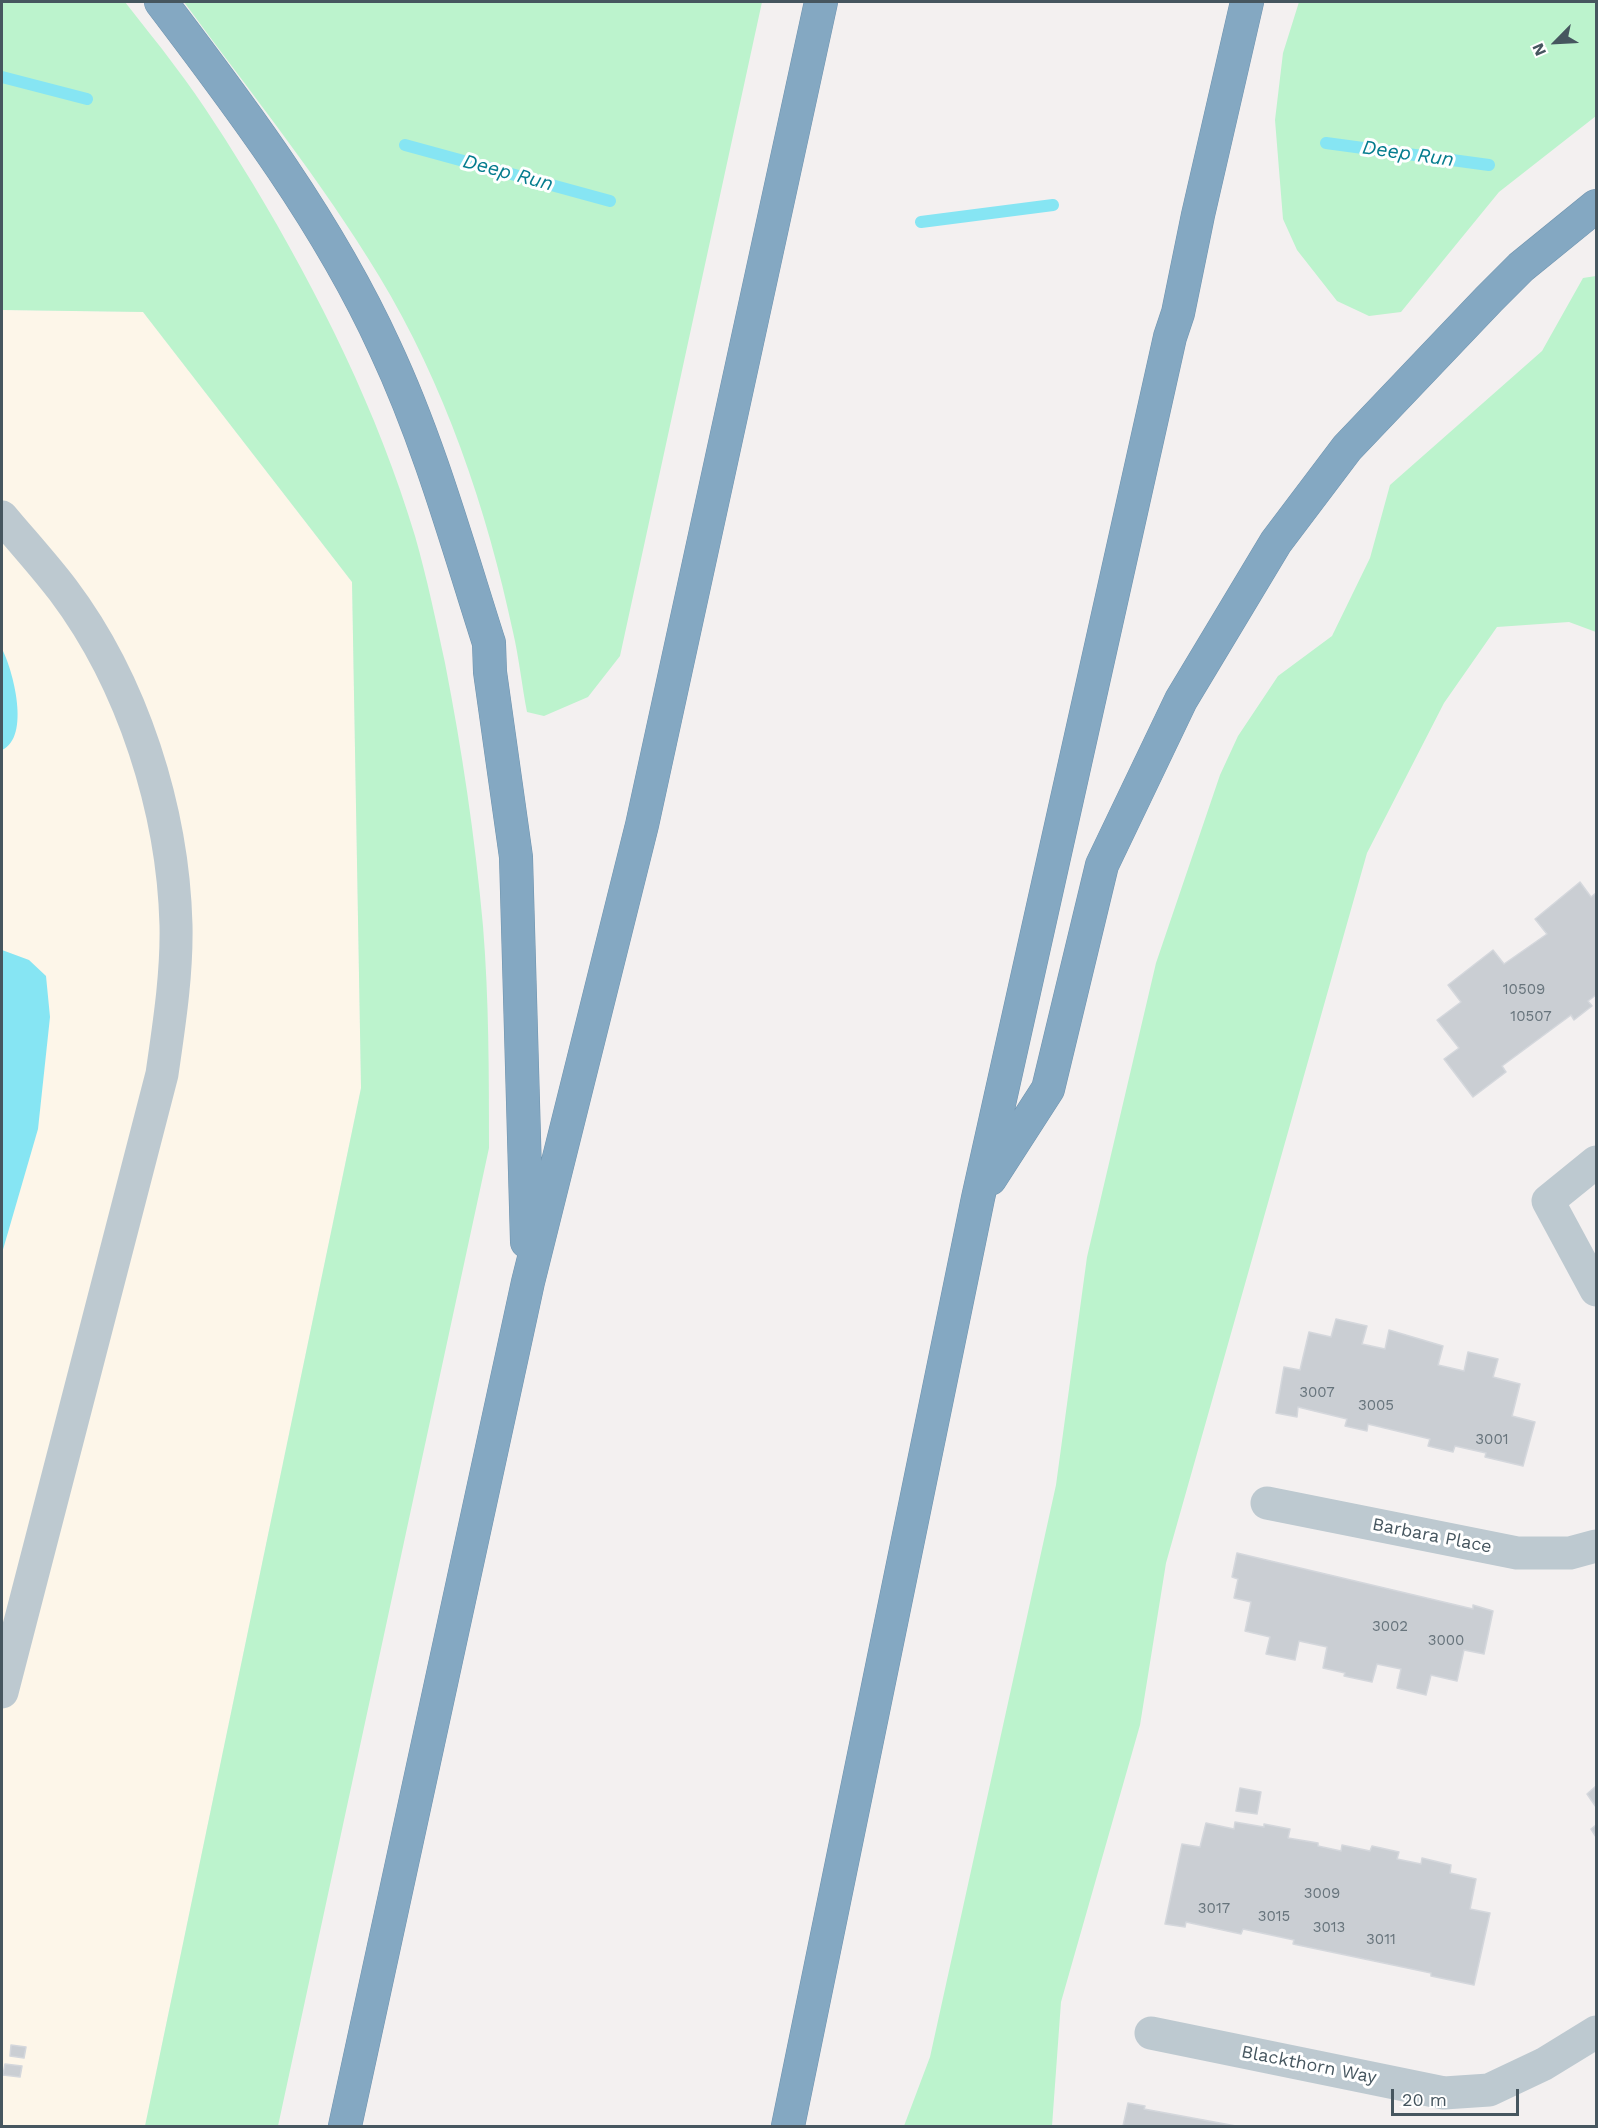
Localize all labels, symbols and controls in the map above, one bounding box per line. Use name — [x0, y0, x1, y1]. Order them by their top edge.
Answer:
north arrow — [1526, 12, 1586, 72]
text: N — [1528, 40, 1550, 59]
water label: Deep Run — [1361, 136, 1455, 172]
water label: Deep Run — [460, 149, 556, 197]
house number: 10509 — [1503, 981, 1545, 999]
house number: 10507 — [1510, 1008, 1552, 1026]
house number: 3007 — [1299, 1384, 1335, 1402]
house number: 3005 — [1358, 1397, 1394, 1415]
house number: 3001 — [1475, 1431, 1509, 1449]
street label: Barbara Place — [1370, 1514, 1494, 1558]
house number: 3002 — [1372, 1618, 1408, 1636]
house number: 3000 — [1428, 1632, 1464, 1650]
house number: 3009 — [1304, 1885, 1340, 1903]
house number: 3017 — [1198, 1900, 1230, 1918]
house number: 3015 — [1258, 1908, 1290, 1926]
house number: 3013 — [1313, 1919, 1345, 1937]
house number: 3011 — [1366, 1931, 1396, 1949]
street label: Blackthorn Way — [1240, 2041, 1378, 2089]
scale bar — [1394, 2077, 1522, 2115]
text: 20 m — [1402, 2089, 1447, 2110]

